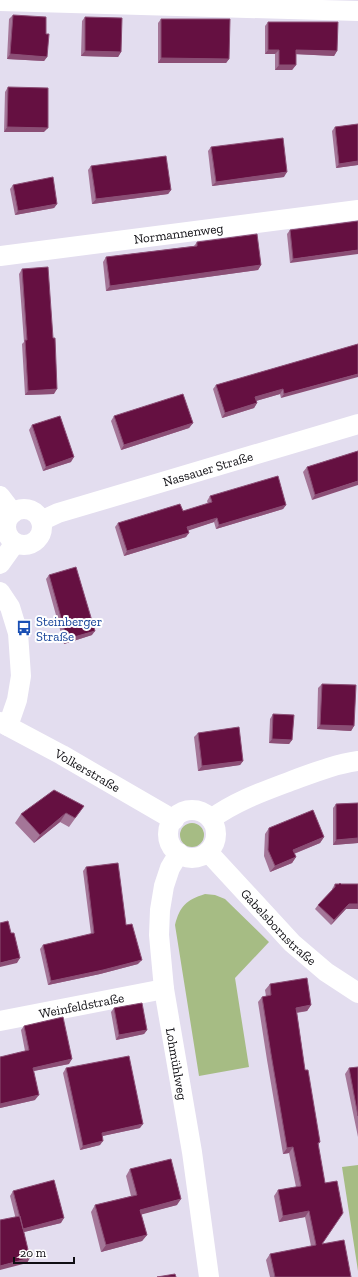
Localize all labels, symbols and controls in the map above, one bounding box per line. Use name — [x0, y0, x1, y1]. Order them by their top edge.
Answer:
street label: Normannenweg — [133, 220, 224, 247]
street label: Nassauer Straße — [161, 449, 255, 489]
place label: Steinberger Straße — [36, 614, 102, 644]
bus stop icon: Steinberger Straße — [15, 619, 33, 637]
street label: Volkerstraße — [52, 745, 123, 795]
street label: Gabelsbornstraße — [238, 886, 319, 968]
street label: Weinfeldstraße — [38, 990, 125, 1021]
street label: Lohmühlweg — [163, 1027, 190, 1101]
scale bar — [14, 1239, 74, 1265]
text: 20 m — [20, 1246, 47, 1260]

